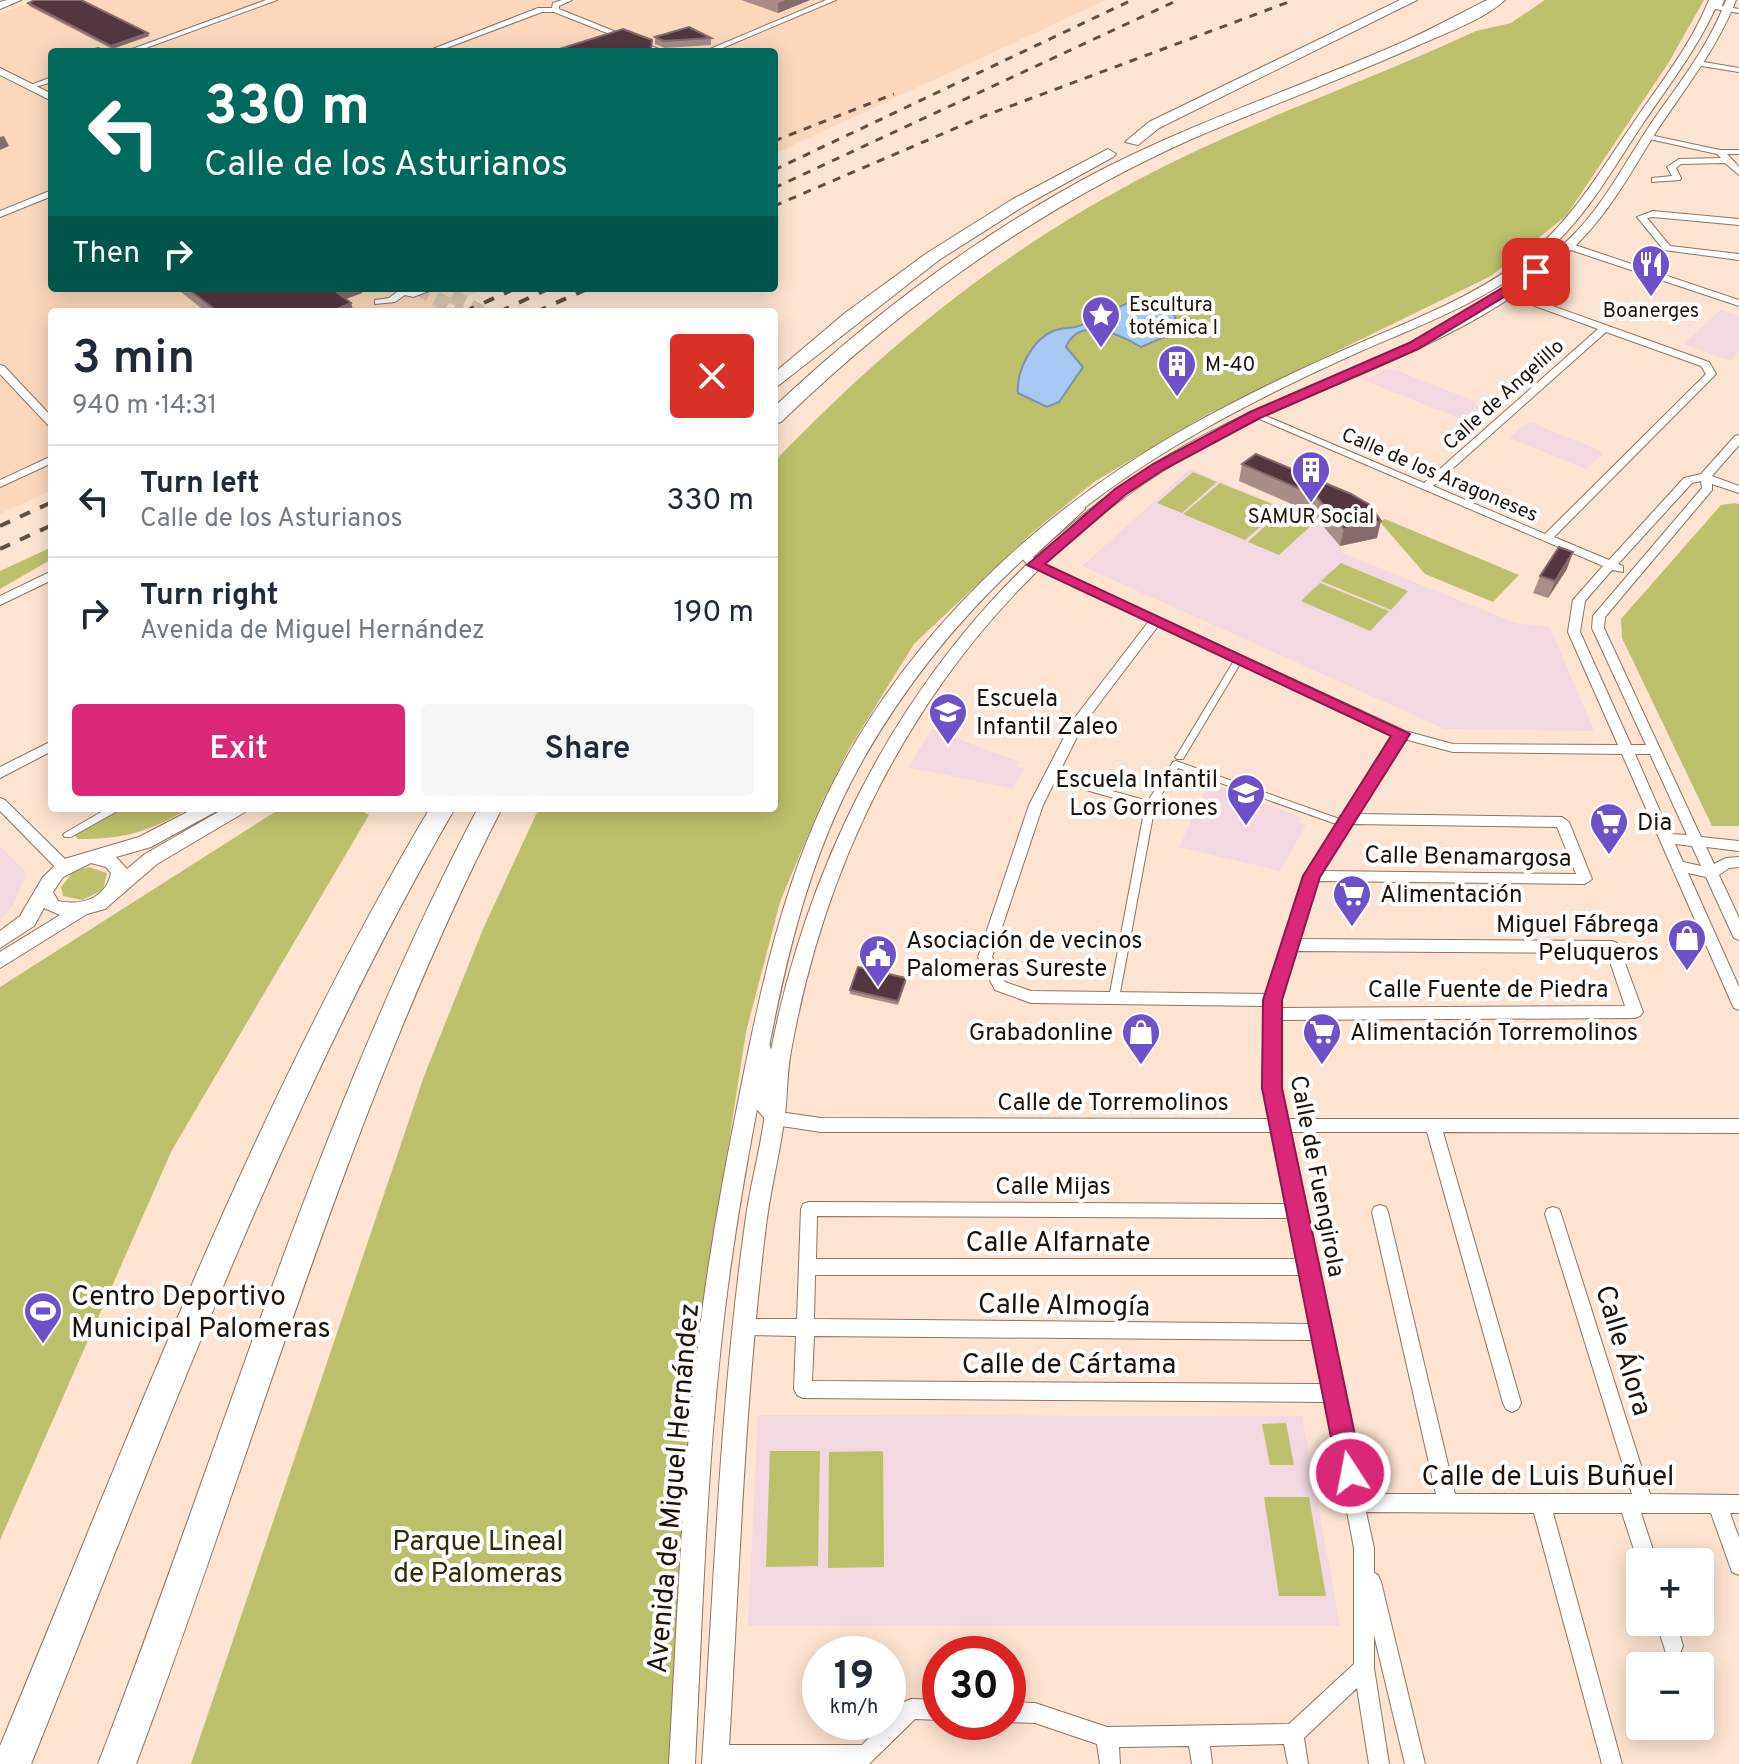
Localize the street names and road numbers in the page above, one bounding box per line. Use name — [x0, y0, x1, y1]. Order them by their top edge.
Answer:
street label: Calle de Angelillo — [1438, 334, 1570, 457]
street label: Calle de los Aragoneses — [1337, 423, 1541, 529]
street label: Calle Benamargosa — [1364, 841, 1572, 875]
street label: Calle Fuente de Piedra — [1368, 976, 1608, 1006]
street label: Calle de Fuengirola — [1282, 1073, 1350, 1280]
street label: Calle de Torremolinos — [997, 1089, 1229, 1119]
street label: Calle Mijas — [995, 1173, 1111, 1203]
street label: Calle Alfarnate — [965, 1226, 1151, 1262]
street label: Calle Álora — [1585, 1281, 1661, 1421]
street label: Calle Almogía — [978, 1287, 1150, 1326]
street label: Avenida de Miguel Hernández — [641, 1302, 709, 1675]
street label: Calle de Cártama — [962, 1348, 1176, 1384]
street label: Calle de Luis Buñuel — [1422, 1460, 1674, 1496]

